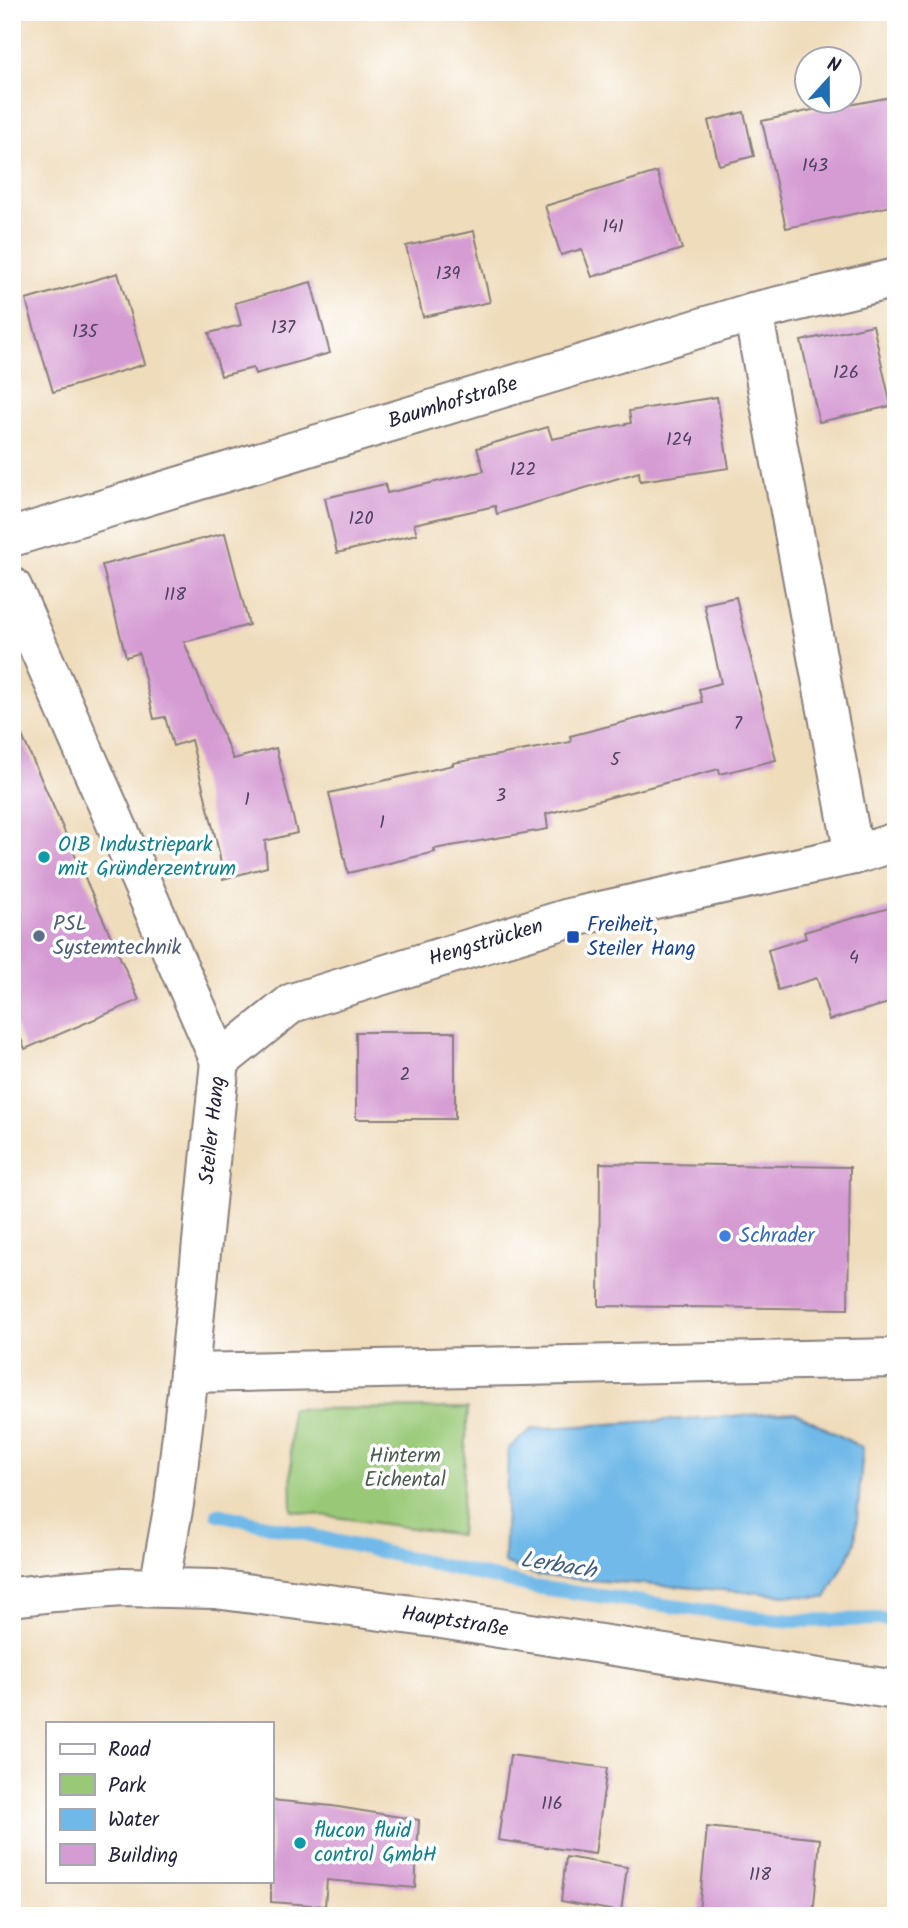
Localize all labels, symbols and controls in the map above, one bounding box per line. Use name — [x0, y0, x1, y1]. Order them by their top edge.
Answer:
north arrow — [792, 46, 862, 116]
text: N — [822, 50, 844, 82]
house number: 143 — [802, 152, 828, 181]
house number: 141 — [602, 213, 624, 242]
house number: 139 — [436, 260, 461, 289]
house number: 137 — [271, 314, 296, 343]
house number: 135 — [72, 318, 99, 347]
house number: 126 — [833, 359, 859, 388]
street label: Baumhofstraße — [384, 367, 523, 438]
house number: 124 — [666, 426, 692, 455]
house number: 122 — [510, 456, 536, 485]
house number: 120 — [348, 505, 374, 534]
house number: 118 — [164, 581, 186, 610]
house number: 7 — [734, 710, 743, 739]
house number: 5 — [610, 746, 621, 775]
house number: 3 — [496, 782, 506, 811]
house number: 1 — [244, 786, 250, 815]
house number: 1 — [379, 809, 385, 838]
place label: OIB Industriepark mit Gründerzentrum — [58, 829, 236, 886]
marker: OIB Industriepark mit Gründerzentrum — [36, 849, 52, 865]
place label: PSL Systemtechnik — [53, 908, 182, 965]
place label: Freiheit, Steiler Hang — [587, 909, 696, 966]
street label: Hengstrücken — [424, 910, 548, 976]
marker: PSL Systemtechnik — [31, 928, 47, 944]
marker: Freiheit, Steiler Hang — [565, 929, 581, 945]
house number: 4 — [849, 944, 859, 973]
house number: 2 — [400, 1061, 410, 1090]
street label: Steiler Hang — [191, 1074, 235, 1186]
place label: Schrader — [739, 1220, 815, 1253]
marker: Schrader — [717, 1228, 733, 1244]
park label: Hinterm Eichental — [364, 1440, 446, 1497]
water label: Lerbach — [518, 1542, 600, 1590]
street label: Hauptstraße — [399, 1597, 511, 1647]
legend — [46, 1722, 273, 1882]
text: Road — [108, 1734, 151, 1767]
text: Park — [108, 1770, 146, 1803]
house number: 116 — [541, 1790, 563, 1819]
text: Water — [108, 1804, 160, 1837]
place label: flucon fluid control GmbH — [314, 1815, 437, 1872]
marker: flucon fluid control GmbH — [292, 1835, 308, 1851]
text: Building — [108, 1840, 178, 1873]
house number: 118 — [749, 1861, 771, 1890]

